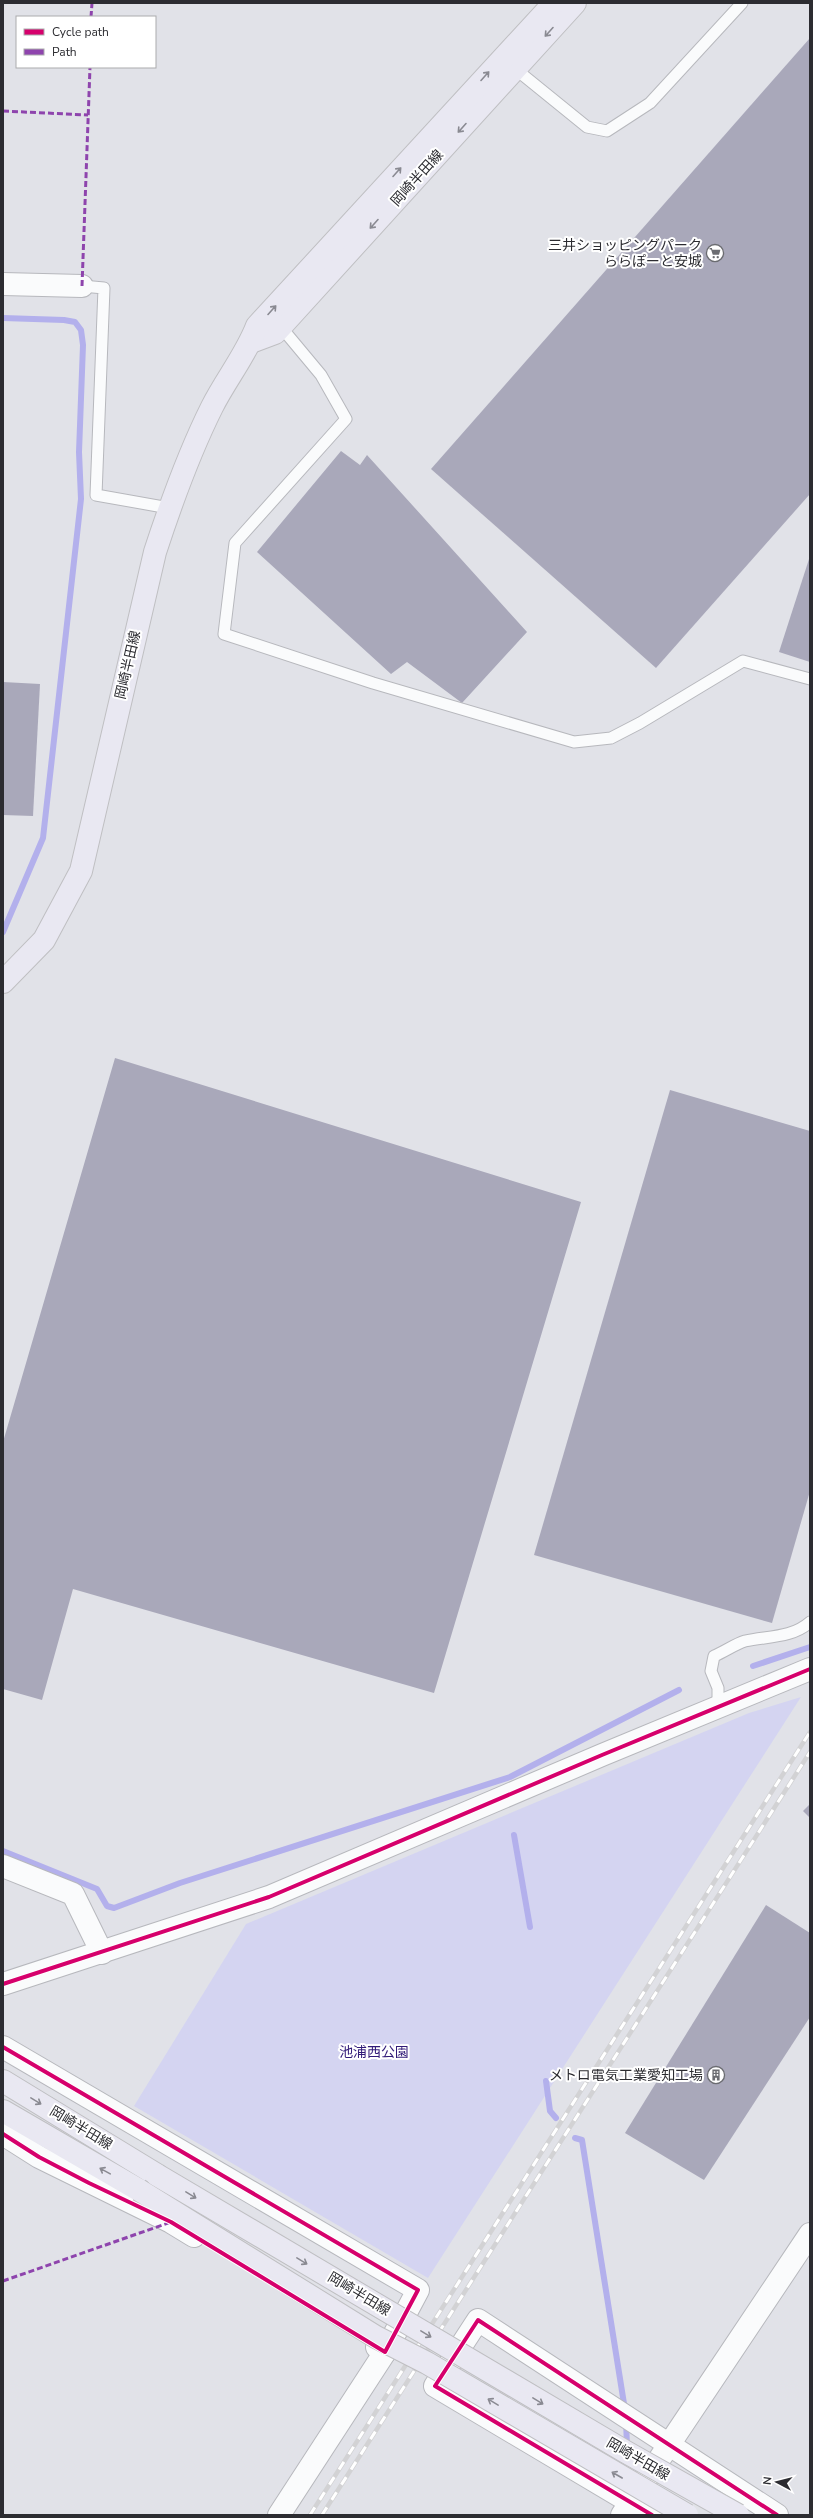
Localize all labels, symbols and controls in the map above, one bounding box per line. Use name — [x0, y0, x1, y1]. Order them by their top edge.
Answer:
legend — [16, 16, 156, 68]
text: Cycle path — [52, 24, 109, 40]
one-way arrow — [544, 27, 554, 37]
text: Path — [52, 44, 77, 60]
one-way arrow — [480, 71, 489, 81]
one-way arrow — [457, 123, 466, 133]
street label: 岡崎半田線 — [387, 146, 447, 210]
one-way arrow — [393, 167, 402, 177]
one-way arrow — [369, 219, 379, 229]
place label: 三井ショッピングパーク ららぽーと安城 — [548, 236, 702, 271]
supermarket icon: 三井ショッピングパーク ららぽーと安城 — [705, 243, 725, 263]
one-way arrow — [268, 305, 277, 315]
street label: 岡崎半田線 — [111, 629, 145, 701]
park label: 池浦西公園 — [339, 2043, 409, 2062]
building icon: メトロ電気工業愛知工場 — [706, 2065, 726, 2085]
place label: メトロ電気工業愛知工場 — [549, 2066, 703, 2085]
one-way arrow — [30, 2098, 42, 2106]
street label: 岡崎半田線 — [46, 2102, 116, 2154]
one-way arrow — [99, 2166, 111, 2174]
one-way arrow — [185, 2191, 197, 2199]
one-way arrow — [296, 2257, 308, 2265]
street label: 岡崎半田線 — [324, 2268, 394, 2320]
one-way arrow — [420, 2331, 432, 2339]
one-way arrow — [532, 2397, 544, 2405]
one-way arrow — [487, 2398, 499, 2406]
street label: 岡崎半田線 — [603, 2433, 673, 2485]
north arrow — [757, 2462, 797, 2502]
one-way arrow — [611, 2470, 623, 2478]
text: N — [760, 2476, 776, 2486]

